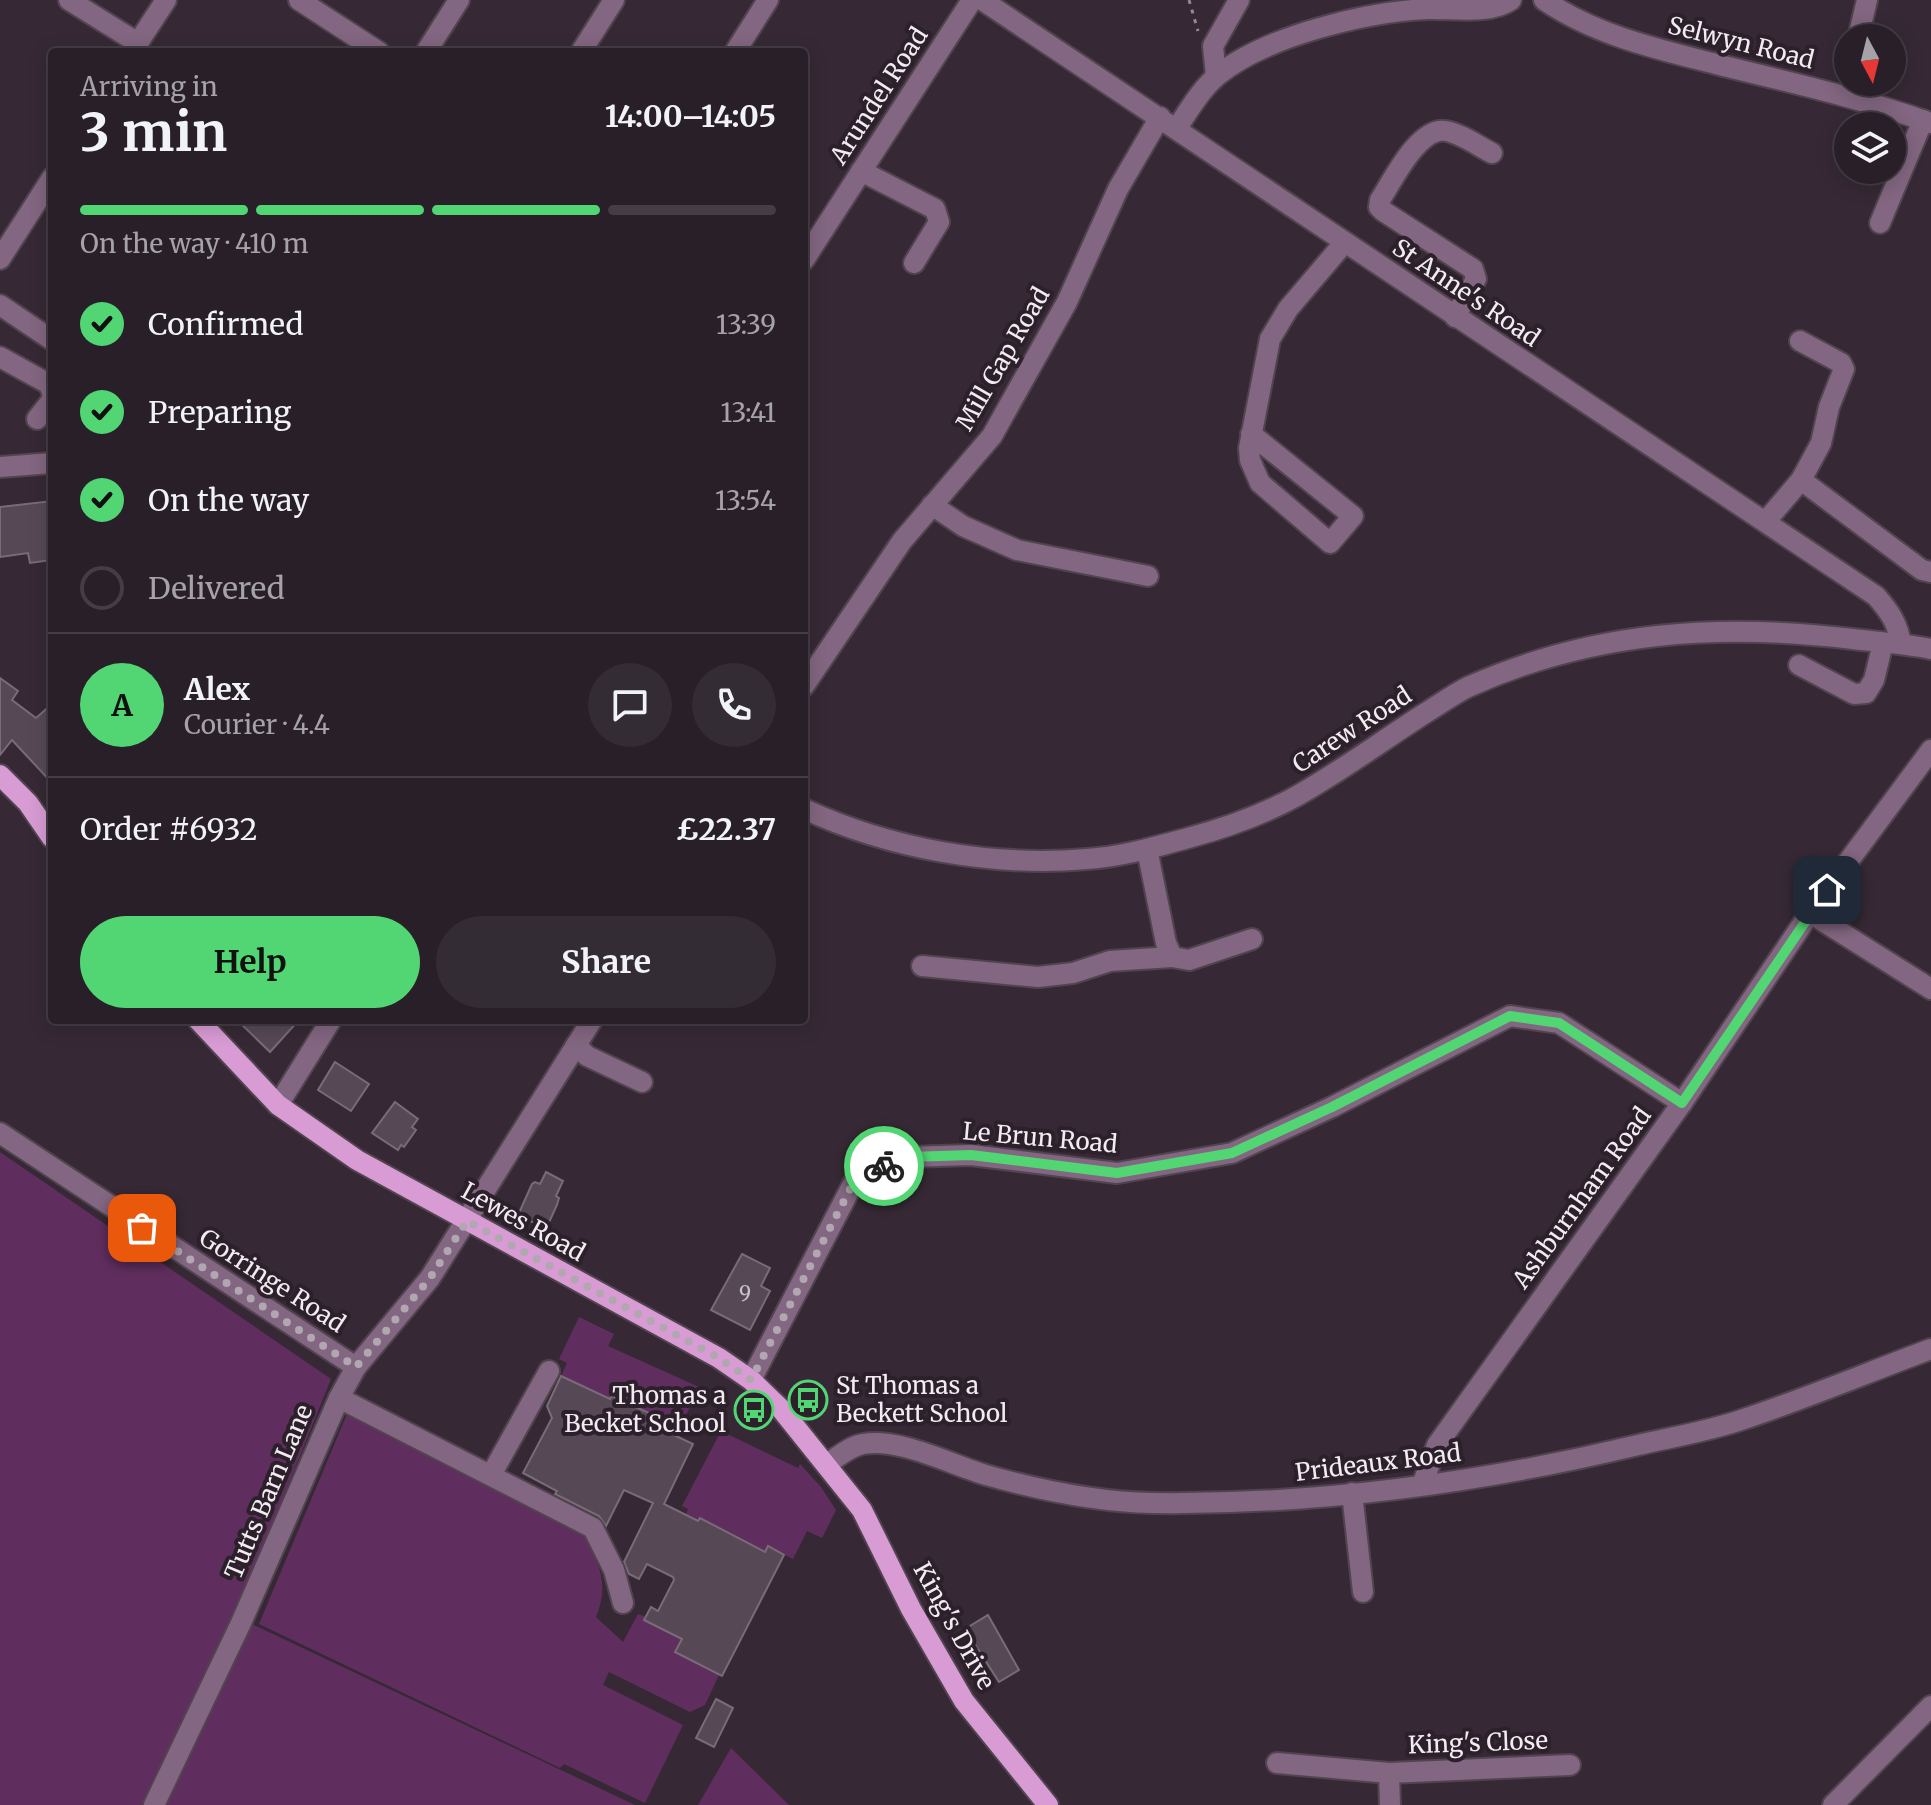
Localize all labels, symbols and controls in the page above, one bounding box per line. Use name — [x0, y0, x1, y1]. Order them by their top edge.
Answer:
street label: Selwyn Road — [1665, 9, 1817, 76]
street label: Arundel Road — [822, 21, 934, 171]
north arrow — [1834, 24, 1906, 96]
map controls — [1834, 24, 1906, 184]
text: Arriving in — [80, 70, 218, 103]
text: 14:00–14:05 — [605, 97, 776, 135]
text: 3 min — [80, 100, 227, 165]
button: layers — [1834, 112, 1906, 184]
text: On the way · 410 m — [80, 227, 309, 260]
street label: St Anne's Road — [1387, 232, 1546, 353]
street label: Mill Gap Road — [949, 281, 1056, 436]
icon: check — [80, 302, 124, 346]
text: Confirmed — [148, 305, 303, 343]
text: 13:39 — [716, 308, 776, 341]
icon: check — [80, 390, 124, 434]
text: Preparing — [148, 393, 291, 431]
text: 13:41 — [720, 396, 776, 429]
icon: check — [80, 478, 124, 522]
text: On the way — [148, 481, 309, 519]
text: 13:54 — [715, 484, 776, 517]
text: Delivered — [148, 569, 285, 607]
button: chat — [588, 663, 672, 747]
button: phone — [692, 663, 776, 747]
text: Alex — [184, 670, 250, 708]
street label: Carew Road — [1286, 680, 1417, 780]
text: A — [111, 686, 133, 724]
text: Courier · 4.4 — [184, 708, 330, 741]
text: Order #6932 — [80, 810, 258, 848]
text: £22.37 — [676, 810, 776, 848]
pin — [1793, 856, 1861, 924]
icon: home — [1805, 868, 1849, 912]
button: Help — [80, 916, 420, 1008]
button: Share — [436, 916, 776, 1008]
street label: Ashburnham Road — [1505, 1101, 1658, 1295]
street label: Le Brun Road — [961, 1115, 1119, 1160]
courier — [844, 1126, 924, 1206]
icon: bike — [862, 1144, 906, 1188]
street label: Lewes Road — [456, 1175, 590, 1268]
pin — [108, 1194, 176, 1262]
icon: bag — [120, 1206, 164, 1250]
street label: Gorringe Road — [193, 1222, 351, 1339]
house number: 9 — [739, 1281, 751, 1306]
place label: St Thomas a Beckett School — [836, 1370, 1007, 1429]
bus stop icon: St Thomas a Beckett School — [787, 1379, 829, 1421]
place label: Thomas a Becket School — [564, 1380, 726, 1439]
bus stop icon: Thomas a Becket School — [733, 1389, 775, 1431]
street label: Tutts Barn Lane — [218, 1400, 319, 1584]
street label: Prideaux Road — [1293, 1437, 1463, 1488]
street label: King's Drive — [907, 1557, 1002, 1695]
street label: King's Close — [1408, 1725, 1548, 1760]

